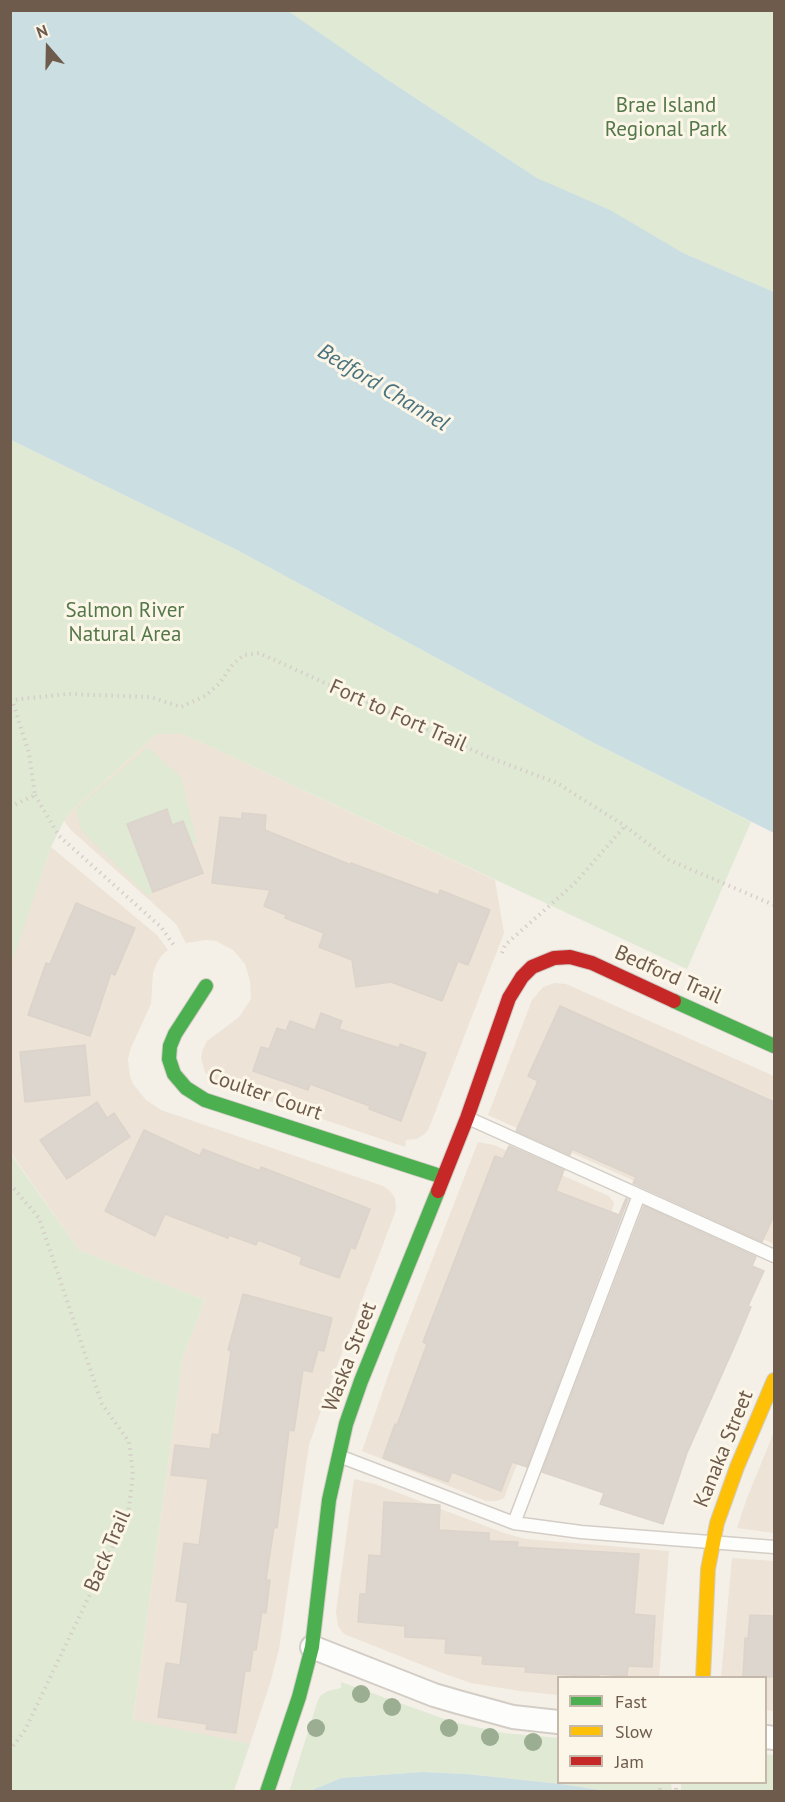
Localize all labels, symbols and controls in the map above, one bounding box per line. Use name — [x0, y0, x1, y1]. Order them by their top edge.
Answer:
north arrow — [18, 18, 78, 78]
text: N — [33, 20, 50, 42]
park label: Brae Island Regional Park — [605, 93, 727, 143]
water label: Bedford Channel — [313, 338, 453, 438]
park label: Salmon River Natural Area — [66, 598, 184, 648]
street label: Fort to Fort Trail — [325, 674, 471, 758]
street label: Bedford Trail — [610, 940, 726, 1010]
street label: Coulter Court — [205, 1064, 325, 1126]
street label: Waska Street — [318, 1299, 382, 1415]
street label: Kanaka Street — [689, 1387, 759, 1511]
street label: Back Trail — [79, 1506, 137, 1596]
legend — [557, 1676, 767, 1784]
text: Fast — [615, 1690, 647, 1713]
text: Slow — [615, 1720, 653, 1743]
text: Jam — [615, 1750, 644, 1773]

